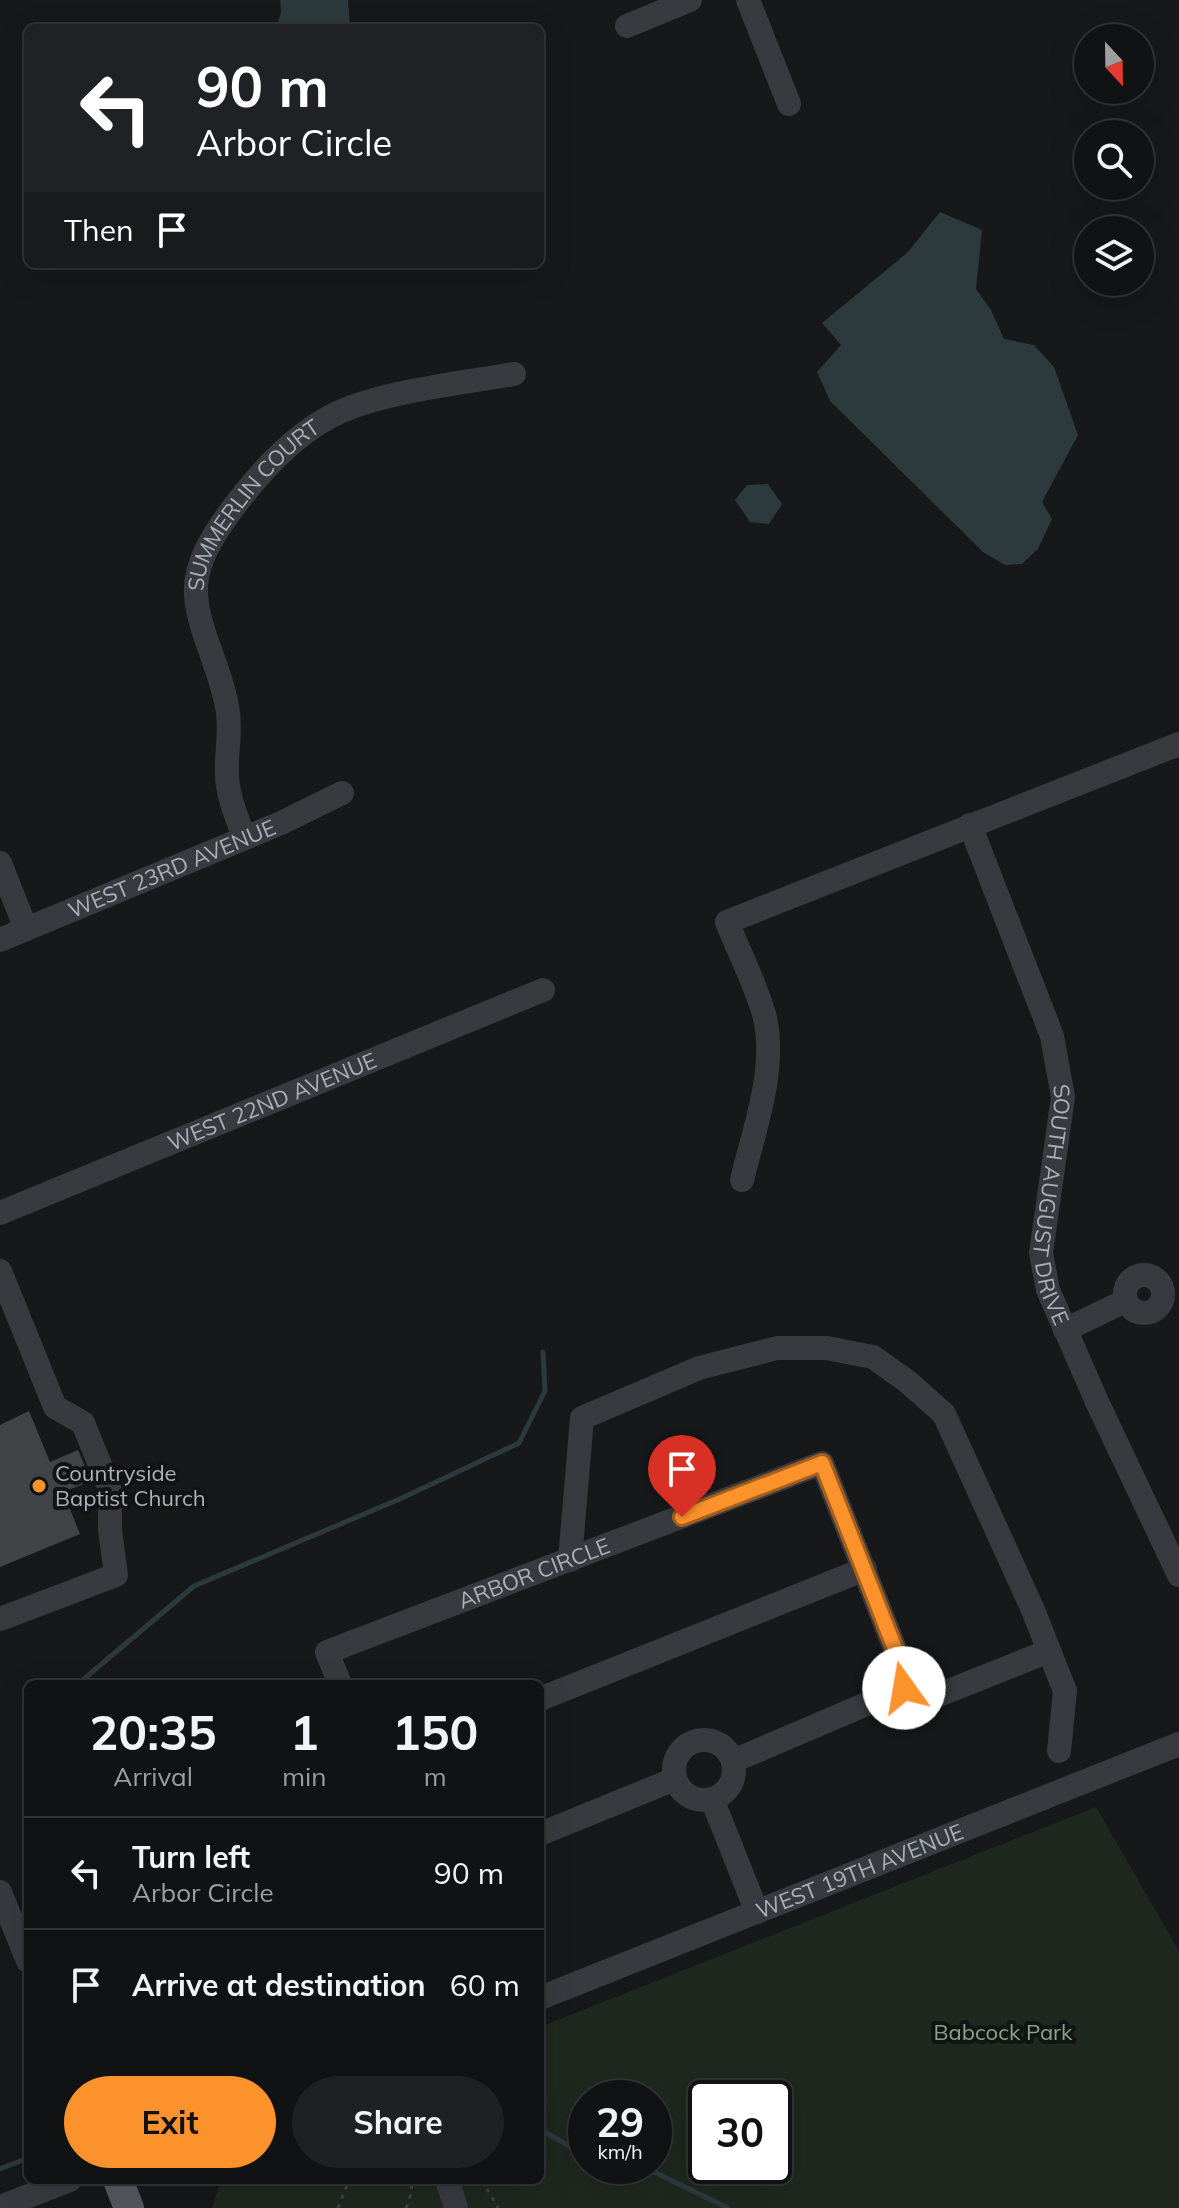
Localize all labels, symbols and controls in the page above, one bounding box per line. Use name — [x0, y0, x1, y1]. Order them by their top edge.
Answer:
north arrow — [1074, 24, 1154, 104]
map controls — [1074, 24, 1154, 296]
text: 90 m — [196, 51, 329, 121]
icon: left — [64, 56, 168, 160]
text: Arbor Circle — [196, 120, 392, 165]
button: search — [1074, 120, 1154, 200]
icon: arrive — [150, 208, 194, 252]
text: Then — [64, 211, 134, 249]
button: layers — [1074, 216, 1154, 296]
street label: SUMMERLIN COURT — [182, 413, 325, 592]
street label: WEST 23RD AVENUE — [64, 813, 280, 924]
street label: WEST 22ND AVENUE — [163, 1046, 381, 1157]
street label: SOUTH AUGUST DRIVE — [1027, 1082, 1077, 1329]
pin — [648, 1435, 716, 1517]
icon: arrive — [660, 1447, 704, 1491]
place label: Countryside Baptist Church — [55, 1459, 206, 1512]
marker: Countryside Baptist Church — [30, 1477, 48, 1495]
street label: ARBOR CIRCLE — [454, 1531, 614, 1615]
position arrow — [862, 1646, 946, 1730]
text: 20:35 — [90, 1702, 217, 1762]
text: 1 — [290, 1702, 319, 1762]
text: 150 — [392, 1702, 478, 1762]
text: Arrival — [113, 1760, 193, 1793]
text: min — [282, 1760, 326, 1793]
text: m — [424, 1760, 447, 1793]
street label: WEST 19TH AVENUE — [752, 1817, 967, 1925]
text: Turn left — [132, 1838, 250, 1876]
icon: left — [64, 1851, 108, 1895]
text: 90 m — [434, 1854, 504, 1892]
text: Arbor Circle — [132, 1876, 274, 1909]
icon: arrive — [64, 1963, 108, 2007]
text: Arrive at destination — [132, 1966, 426, 2004]
text: 60 m — [450, 1966, 520, 2004]
park label: Babcock Park — [934, 2018, 1073, 2046]
button: Exit — [64, 2076, 276, 2168]
button: Share — [292, 2076, 504, 2168]
speed limit sign: 30 — [688, 2080, 792, 2184]
text: 29 — [596, 2097, 644, 2147]
text: km/h — [597, 2139, 643, 2164]

